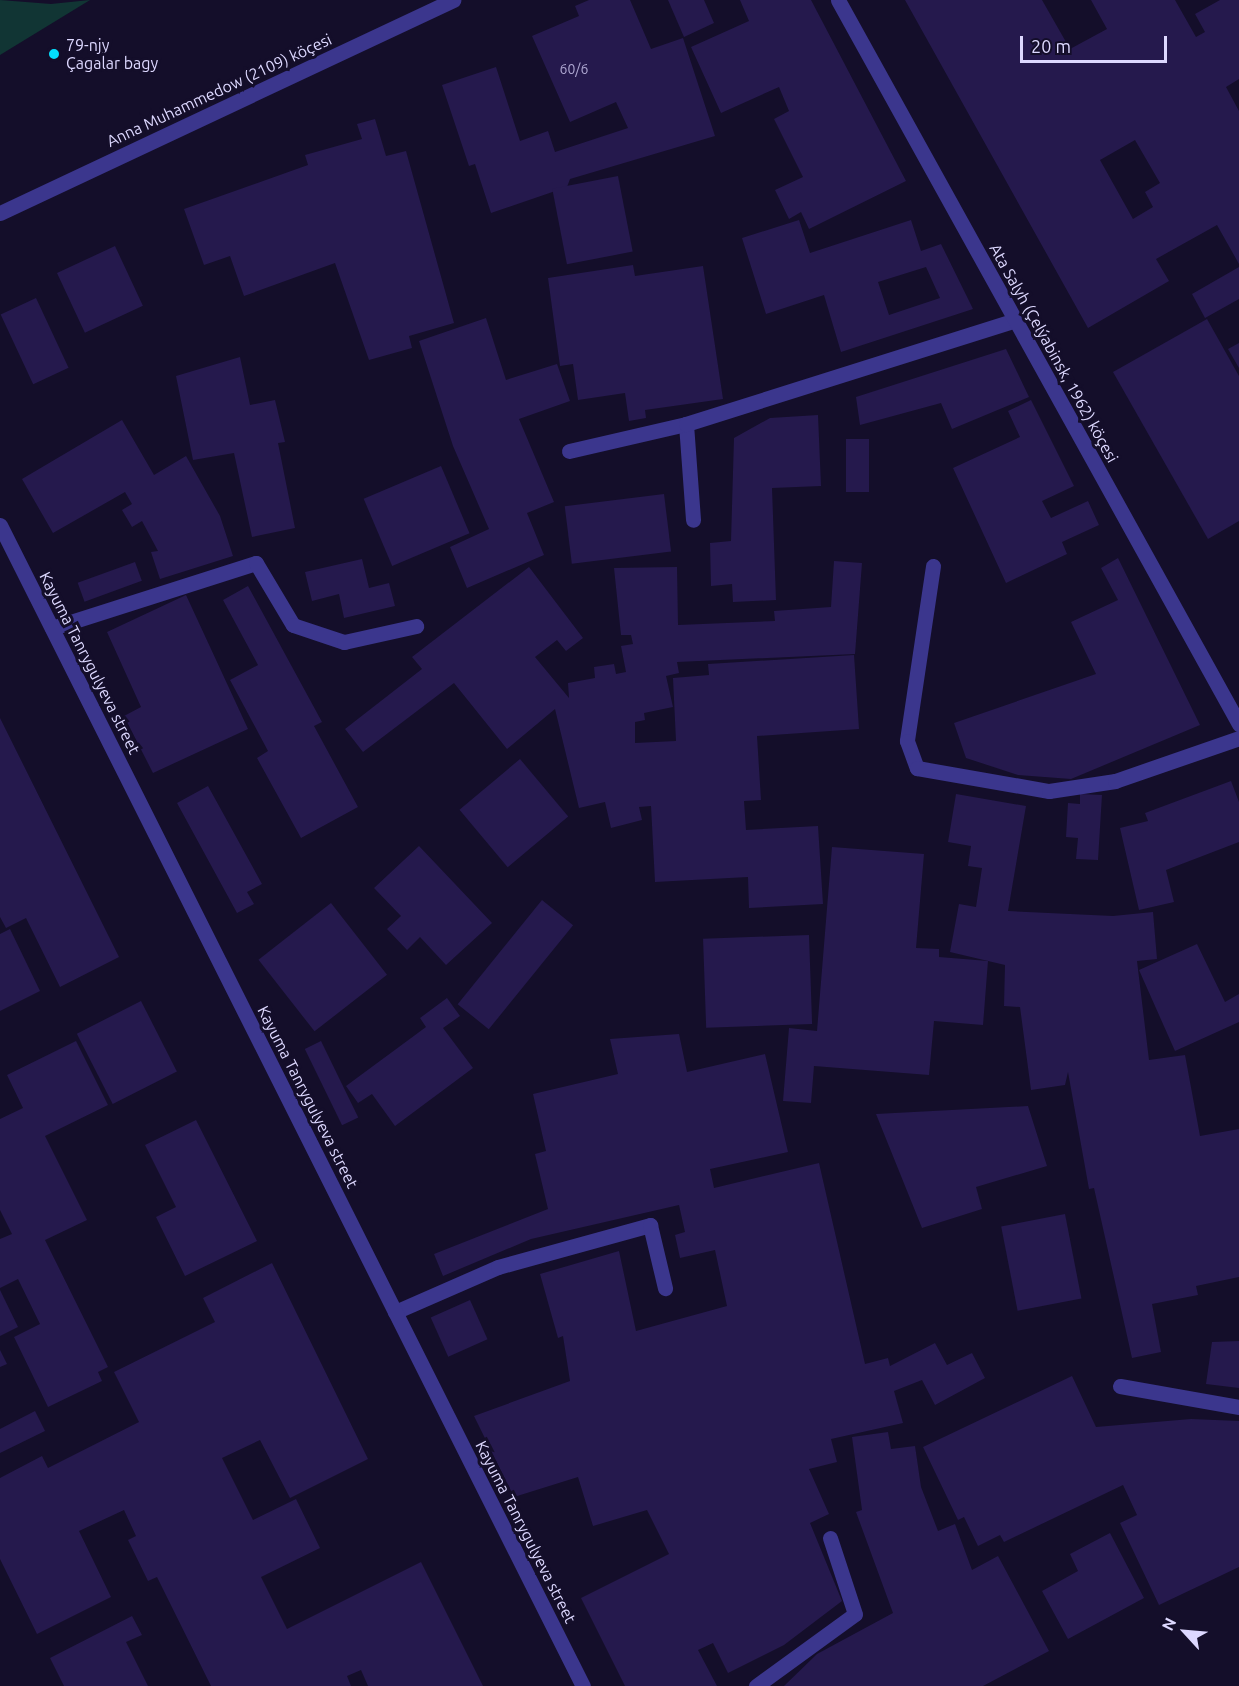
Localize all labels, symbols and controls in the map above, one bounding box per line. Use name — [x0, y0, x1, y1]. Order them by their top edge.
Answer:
scale bar — [1023, 24, 1170, 62]
street label: Anna Muhammedow (2109) köçesi — [103, 29, 335, 151]
place label: 79-njy Çagalar bagy — [66, 35, 158, 73]
text: 20 m — [1031, 36, 1071, 56]
marker: 79-njy Çagalar bagy — [47, 47, 61, 61]
house number: 60/6 — [560, 61, 588, 77]
street label: Ata Salyh (Çelýabinsk, 1962) köçesi — [986, 240, 1122, 466]
street label: Kayuma Tanrygulyeva street — [36, 569, 144, 757]
street label: Kayuma Tanrygulyeva street — [254, 1003, 362, 1191]
street label: Kayuma Tanrygulyeva street — [472, 1438, 580, 1626]
north arrow — [1155, 1602, 1215, 1662]
text: N — [1158, 1615, 1180, 1633]

